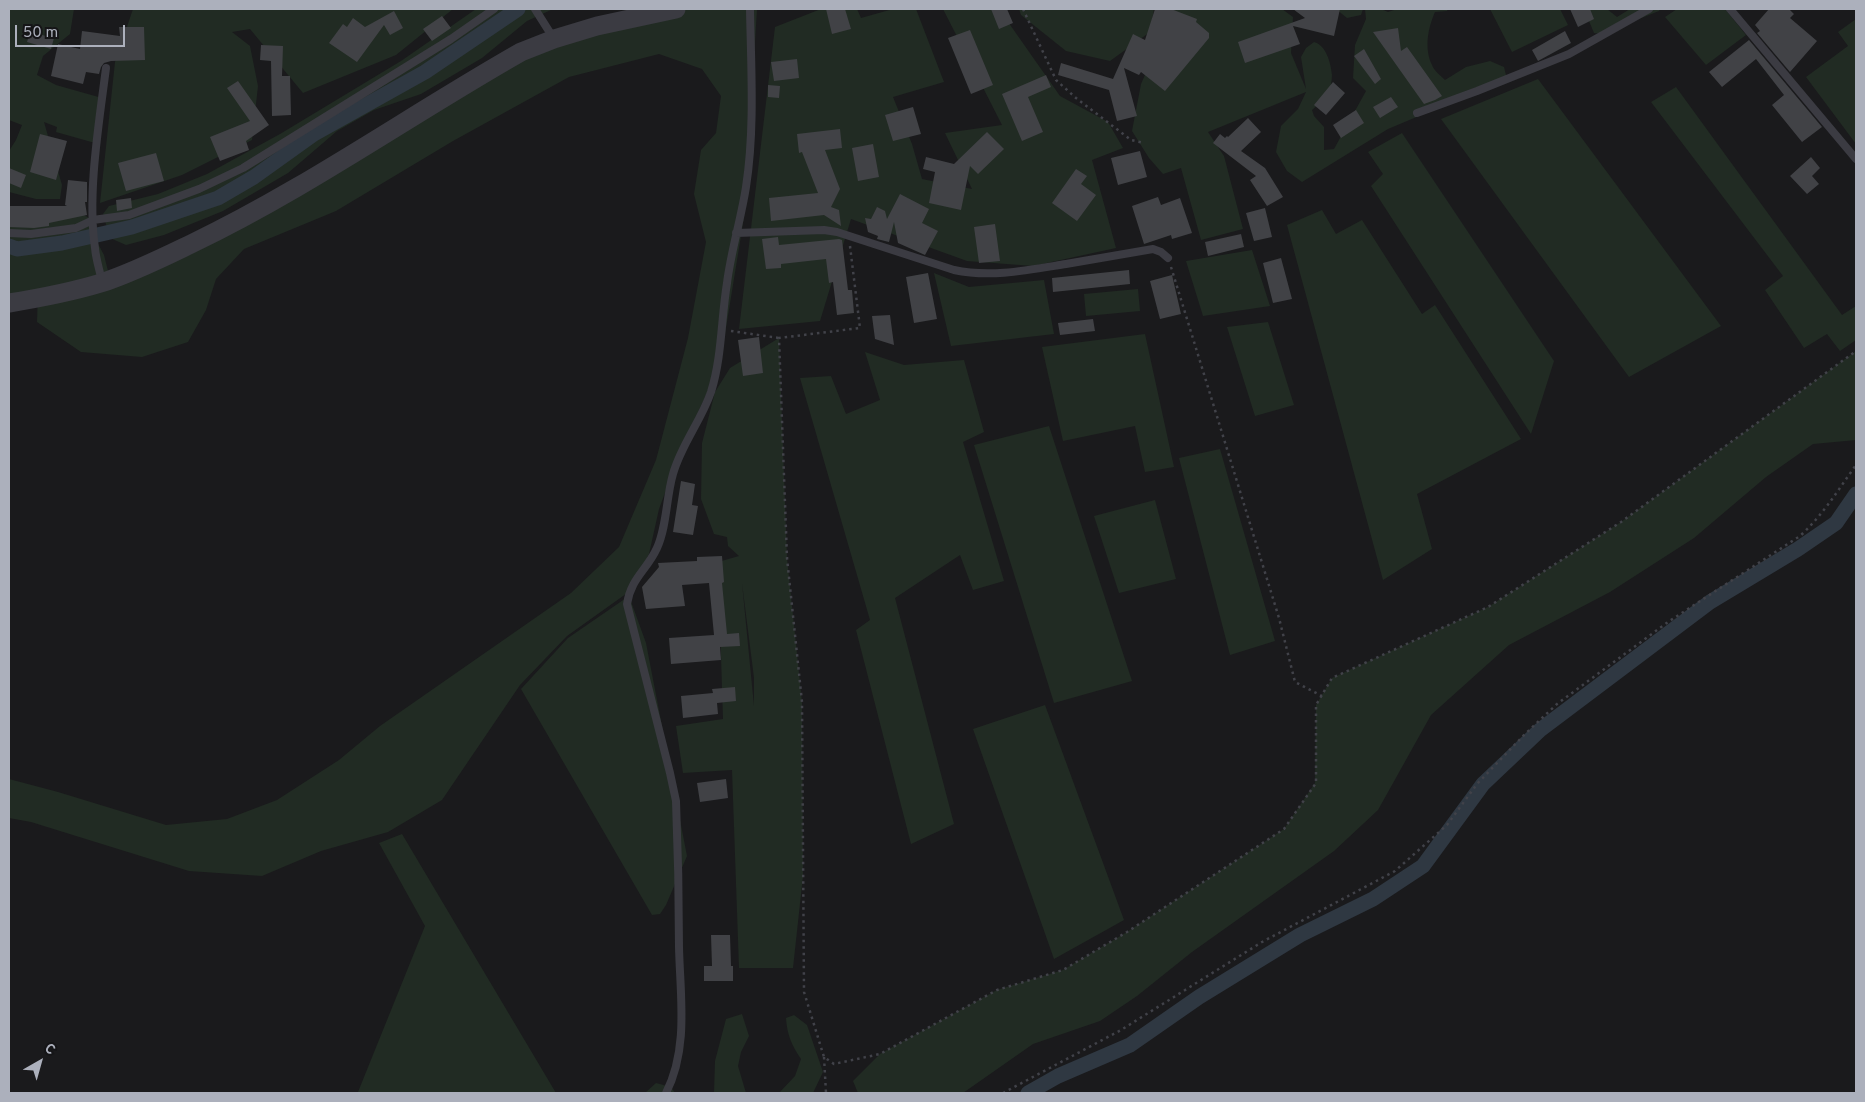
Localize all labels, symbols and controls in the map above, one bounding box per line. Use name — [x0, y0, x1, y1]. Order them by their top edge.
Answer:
scale bar — [18, 15, 128, 47]
text: 50 m — [23, 24, 58, 43]
north arrow — [15, 1037, 65, 1087]
text: С — [41, 1040, 58, 1059]

